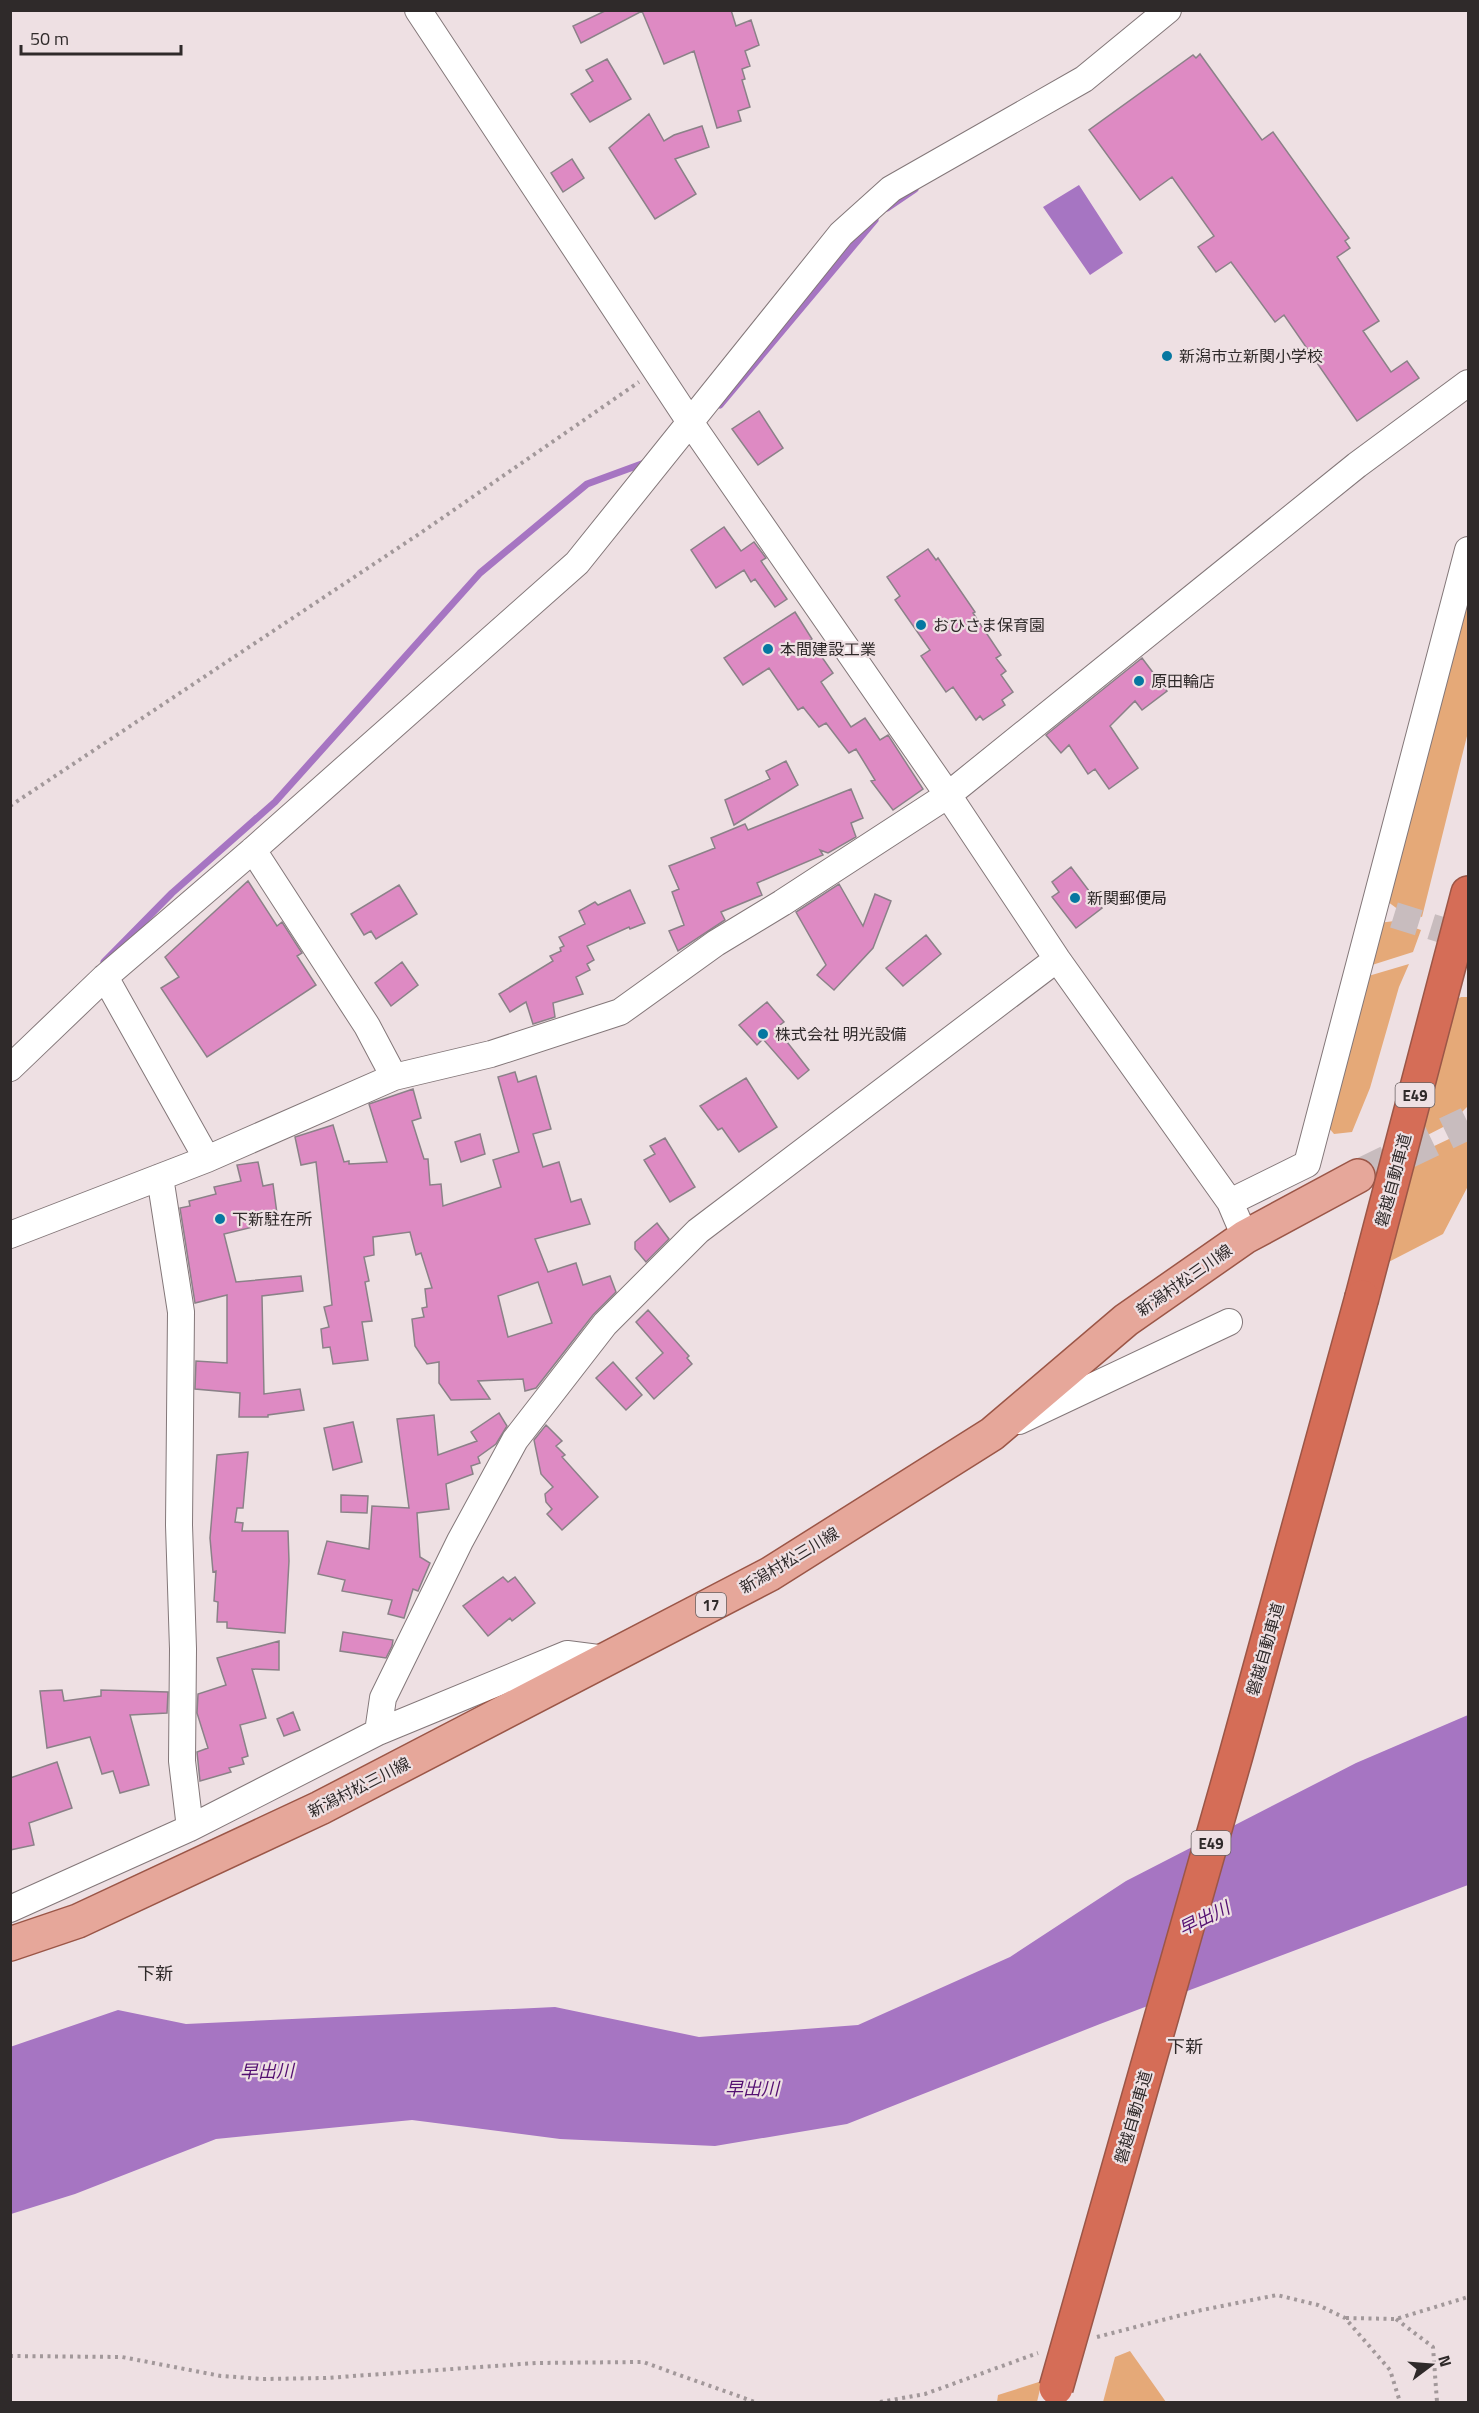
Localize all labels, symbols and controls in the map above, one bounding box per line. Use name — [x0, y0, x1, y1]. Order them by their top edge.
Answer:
scale bar — [21, 18, 182, 56]
text: 50 m — [30, 25, 69, 52]
place label: 新潟市立新関小学校 — [1179, 344, 1323, 368]
marker: 新潟市立新関小学校 — [1160, 349, 1174, 363]
place label: おひさま保育園 — [933, 613, 1045, 637]
marker: おひさま保育園 — [914, 618, 928, 632]
place label: 本間建設工業 — [780, 637, 876, 661]
marker: 本間建設工業 — [761, 642, 775, 656]
place label: 原田輪店 — [1151, 669, 1215, 693]
marker: 原田輪店 — [1132, 674, 1146, 688]
place label: 新関郵便局 — [1087, 886, 1167, 910]
marker: 新関郵便局 — [1068, 891, 1082, 905]
place label: 株式会社 明光設備 — [775, 1022, 907, 1046]
marker: 株式会社 明光設備 — [756, 1027, 770, 1041]
road number: E49 — [1396, 1083, 1434, 1107]
street label: 磐越自動車道 — [1369, 1131, 1417, 1229]
place label: 下新駐在所 — [232, 1207, 312, 1231]
marker: 下新駐在所 — [213, 1212, 227, 1226]
street label: 新潟村松三川線 — [1131, 1238, 1237, 1322]
street label: 新潟村松三川線 — [735, 1521, 843, 1599]
road number: 17 — [696, 1593, 726, 1617]
street label: 磐越自動車道 — [1240, 1600, 1290, 1698]
street label: 新潟村松三川線 — [304, 1751, 414, 1823]
road number: E49 — [1192, 1831, 1230, 1855]
water label: 早出川 — [1174, 1893, 1236, 1942]
district label: 下新 — [137, 1960, 173, 1987]
district label: 下新 — [1167, 2033, 1203, 2060]
water label: 早出川 — [240, 2057, 296, 2085]
street label: 磐越自動車道 — [1108, 2068, 1158, 2166]
water label: 早出川 — [725, 2075, 781, 2102]
north arrow — [1401, 2335, 1461, 2395]
text: N — [1432, 2352, 1458, 2370]

